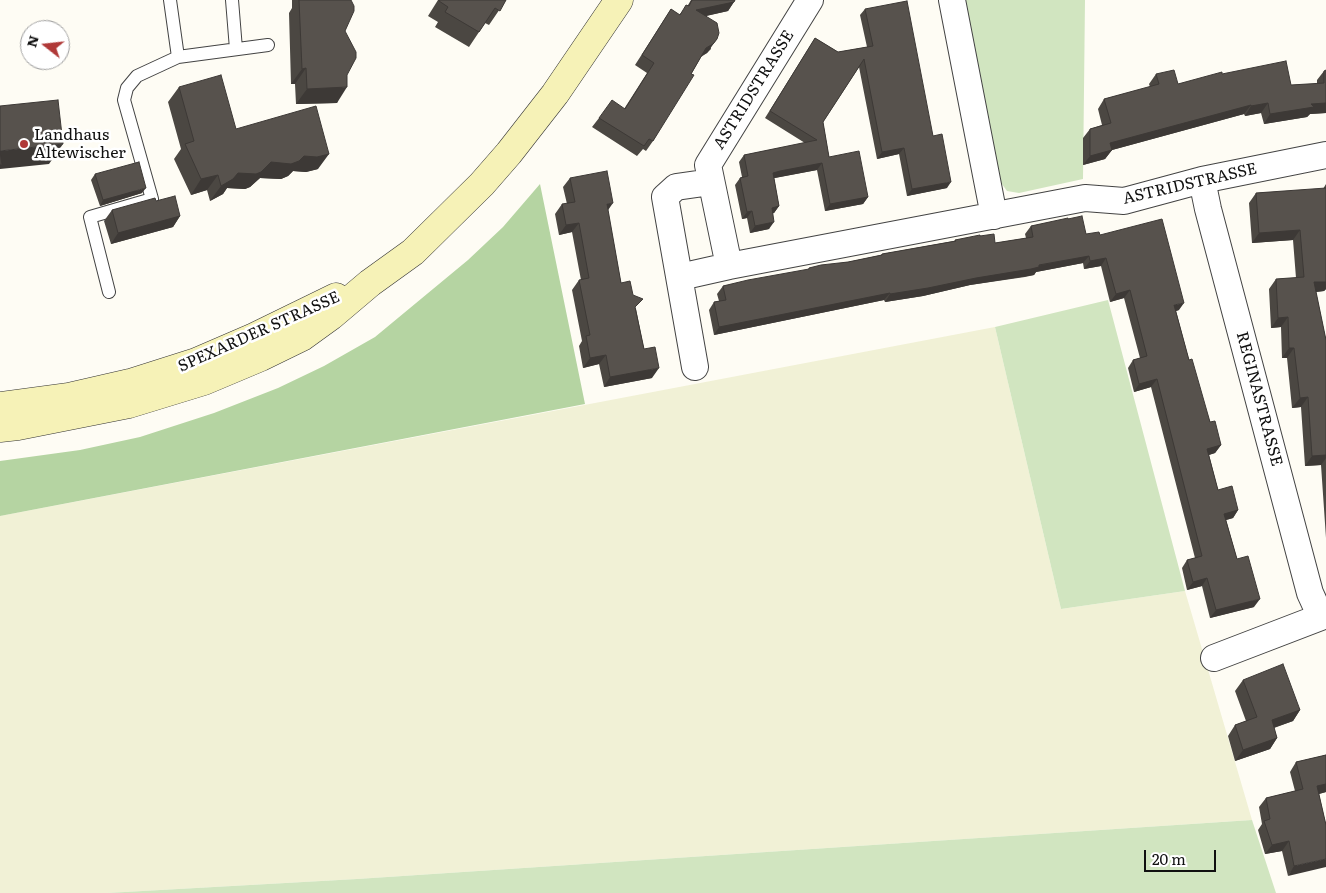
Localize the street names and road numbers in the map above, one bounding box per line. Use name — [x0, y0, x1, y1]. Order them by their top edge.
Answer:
street label: ASTRIDSTRASSE — [710, 27, 798, 153]
street label: ASTRIDSTRASSE — [1121, 159, 1259, 209]
street label: SPEXARDER STRASSE — [175, 288, 343, 376]
street label: REGINASTRASSE — [1232, 330, 1286, 468]

